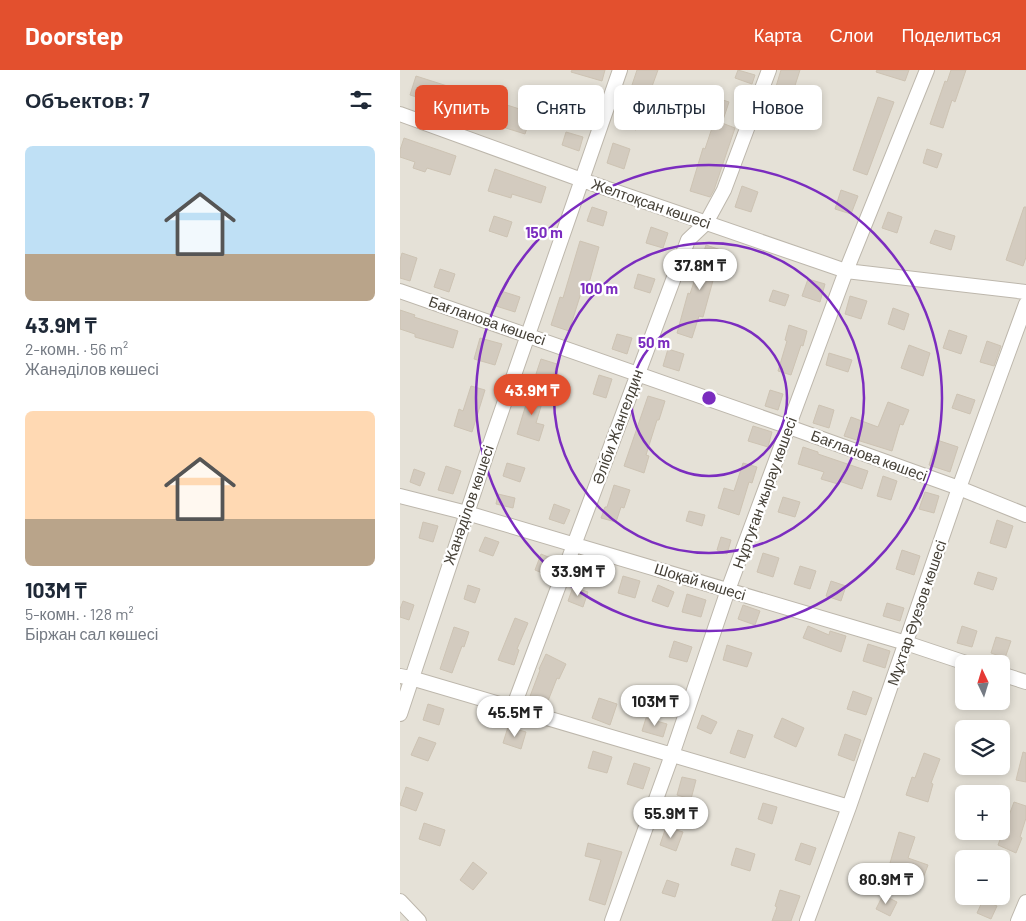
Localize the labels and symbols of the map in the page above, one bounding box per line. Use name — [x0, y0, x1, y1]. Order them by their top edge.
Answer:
street label: Желтоқсан көшесі — [589, 174, 713, 232]
text: 150 m — [525, 223, 563, 241]
pin: 37.8M ₸ — [654, 248, 746, 291]
text: 100 m — [580, 279, 618, 297]
street label: Бағланова көшесі — [426, 292, 548, 349]
text: 50 m — [638, 333, 670, 351]
street label: Әліби Жангелдин — [588, 367, 646, 487]
pin: 43.9M ₸ — [486, 374, 578, 416]
centre of rings — [700, 389, 718, 407]
street label: Нұртуған жырау көшесі — [728, 414, 800, 571]
street label: Бағланова көшесі — [809, 426, 930, 484]
street label: Жанәділов көшесі — [439, 442, 497, 567]
street label: Мұхтар Әуезов көшесі — [883, 538, 949, 688]
pin: 33.9M ₸ — [532, 554, 624, 597]
street label: Шоқай көшесі — [652, 559, 748, 603]
north arrow — [955, 655, 1010, 710]
pin: 103M ₸ — [614, 684, 696, 727]
pin: 45.5M ₸ — [469, 696, 561, 738]
pin: 55.9M ₸ — [625, 796, 717, 839]
pin: 80.9M ₸ — [840, 862, 932, 905]

